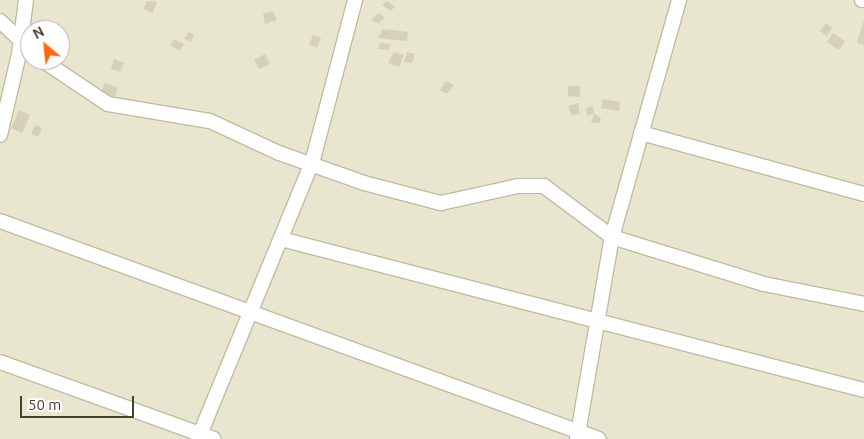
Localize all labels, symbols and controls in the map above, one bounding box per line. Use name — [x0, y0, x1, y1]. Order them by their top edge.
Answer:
north arrow — [20, 20, 70, 70]
text: N — [30, 23, 47, 42]
scale bar — [22, 386, 136, 418]
text: 50 m — [28, 396, 61, 413]

